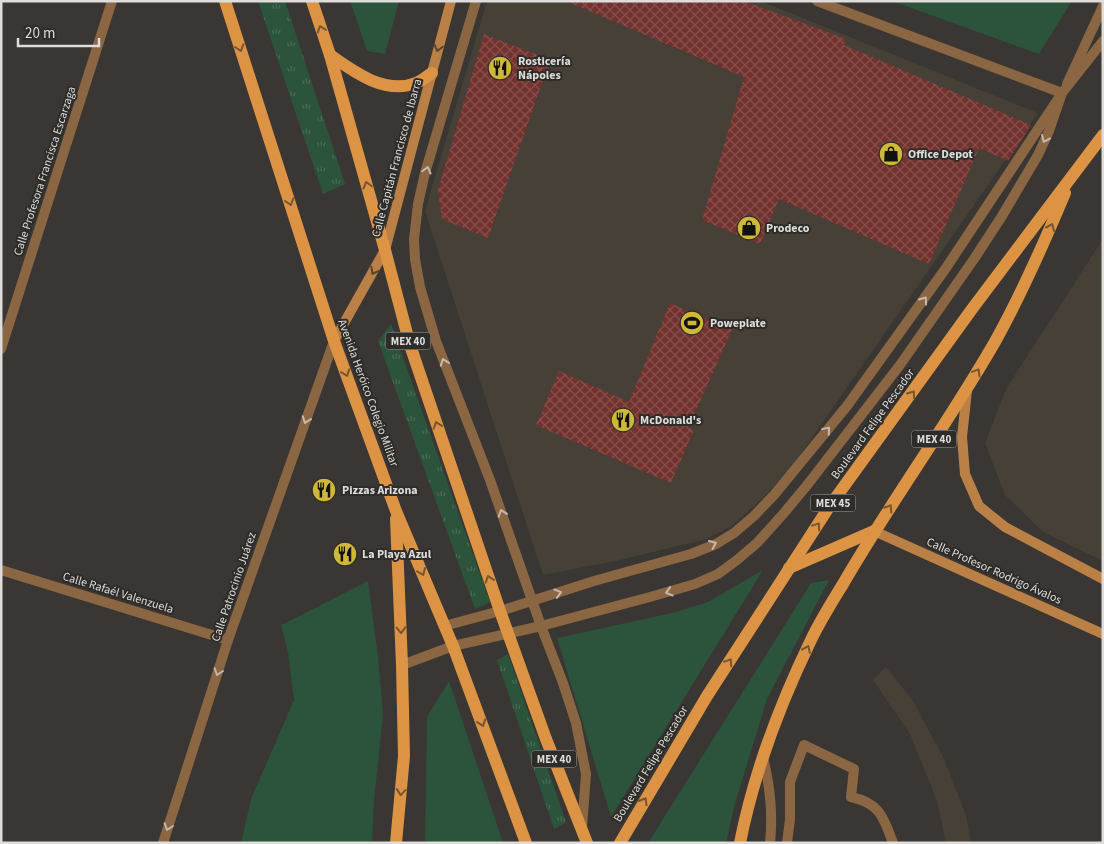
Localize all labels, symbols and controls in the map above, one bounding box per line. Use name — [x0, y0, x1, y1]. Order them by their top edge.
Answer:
scale bar — [18, 15, 99, 47]
text: 20 m — [25, 23, 55, 44]
one-way arrow — [317, 25, 327, 34]
one-way arrow — [234, 43, 244, 51]
one-way arrow — [434, 44, 444, 52]
place label: Rosticería Nápoles — [518, 53, 571, 84]
restaurant icon: Rosticería Nápoles — [487, 55, 513, 81]
street label: Calle Capitán Francisco de Ibarra — [368, 77, 426, 239]
street label: Calle Profesora Francisca Escarzaga — [10, 84, 80, 258]
one-way arrow — [1041, 134, 1052, 143]
shop icon: Office Depot — [878, 141, 904, 167]
place label: Office Depot — [908, 146, 973, 163]
one-way arrow — [421, 166, 431, 174]
one-way arrow — [362, 181, 373, 189]
one-way arrow — [284, 198, 294, 206]
shop icon: Prodeco — [736, 215, 762, 241]
place label: Prodeco — [766, 220, 810, 237]
one-way arrow — [1044, 223, 1055, 232]
one-way arrow — [370, 266, 380, 275]
one-way arrow — [918, 297, 926, 306]
sports icon: Poweplate — [679, 310, 705, 336]
place label: Poweplate — [710, 315, 766, 332]
street label: Avenida Heróico Colegio Militar — [333, 317, 403, 470]
road number: MEX 40 — [386, 332, 430, 350]
one-way arrow — [440, 358, 450, 366]
street label: Boulevard Felipe Pescador — [827, 365, 919, 483]
one-way arrow — [340, 368, 350, 377]
one-way arrow — [970, 368, 980, 377]
one-way arrow — [906, 390, 915, 399]
restaurant icon: McDonald's — [610, 407, 636, 433]
place label: McDonald's — [640, 412, 701, 429]
one-way arrow — [302, 415, 312, 424]
one-way arrow — [432, 421, 442, 430]
one-way arrow — [821, 427, 829, 436]
road number: MEX 40 — [912, 430, 956, 448]
restaurant icon: Pizzas Arizona — [311, 477, 337, 503]
place label: Pizzas Arizona — [342, 482, 418, 499]
road number: MEX 45 — [810, 494, 856, 512]
one-way arrow — [882, 505, 892, 514]
one-way arrow — [498, 510, 508, 518]
one-way arrow — [811, 522, 820, 531]
street label: Calle Patrocinio Juárez — [207, 530, 261, 644]
street label: Calle Profesor Rodrigo Ávalos — [924, 533, 1064, 609]
one-way arrow — [708, 540, 717, 551]
restaurant icon: La Playa Azul — [332, 541, 358, 567]
place label: La Playa Azul — [362, 546, 432, 563]
one-way arrow — [415, 567, 426, 576]
street label: Calle Rafaél Valenzuela — [61, 568, 175, 618]
one-way arrow — [485, 575, 495, 584]
one-way arrow — [665, 586, 673, 596]
one-way arrow — [554, 588, 562, 598]
one-way arrow — [396, 626, 406, 634]
one-way arrow — [801, 645, 811, 654]
one-way arrow — [722, 658, 732, 667]
one-way arrow — [214, 668, 224, 676]
street label: Boulevard Felipe Pescador — [610, 702, 693, 825]
one-way arrow — [476, 718, 486, 727]
road number: MEX 40 — [532, 751, 576, 768]
one-way arrow — [396, 788, 407, 796]
one-way arrow — [638, 797, 648, 806]
one-way arrow — [164, 822, 174, 831]

